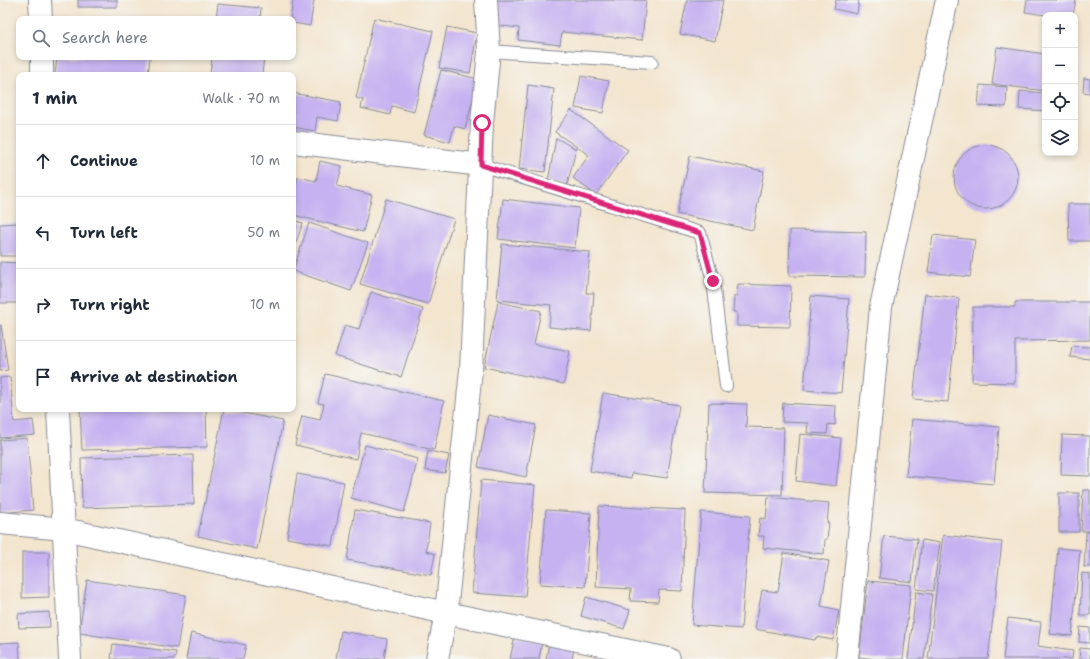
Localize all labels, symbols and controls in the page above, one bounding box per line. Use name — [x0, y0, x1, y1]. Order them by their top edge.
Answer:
map controls — [1042, 12, 1078, 156]
button: + — [1042, 12, 1078, 48]
search box — [16, 16, 296, 60]
icon: search — [30, 27, 52, 49]
text: Search here — [62, 28, 148, 48]
button: − — [1042, 48, 1078, 84]
button: locate — [1042, 84, 1078, 120]
text: 1 min — [32, 87, 77, 109]
text: Walk · 70 m — [203, 90, 280, 107]
route start — [473, 114, 491, 132]
button: layers — [1042, 120, 1078, 156]
icon: ahead — [32, 150, 54, 172]
text: Continue — [70, 151, 138, 171]
text: 10 m — [250, 152, 280, 169]
icon: left — [32, 222, 54, 244]
text: Turn left — [70, 223, 138, 243]
text: 50 m — [247, 224, 280, 241]
route end — [704, 272, 722, 290]
icon: right — [32, 294, 54, 316]
text: Turn right — [70, 295, 150, 315]
text: 10 m — [250, 296, 280, 313]
icon: arrive — [32, 366, 54, 388]
text: Arrive at destination — [70, 367, 238, 387]

